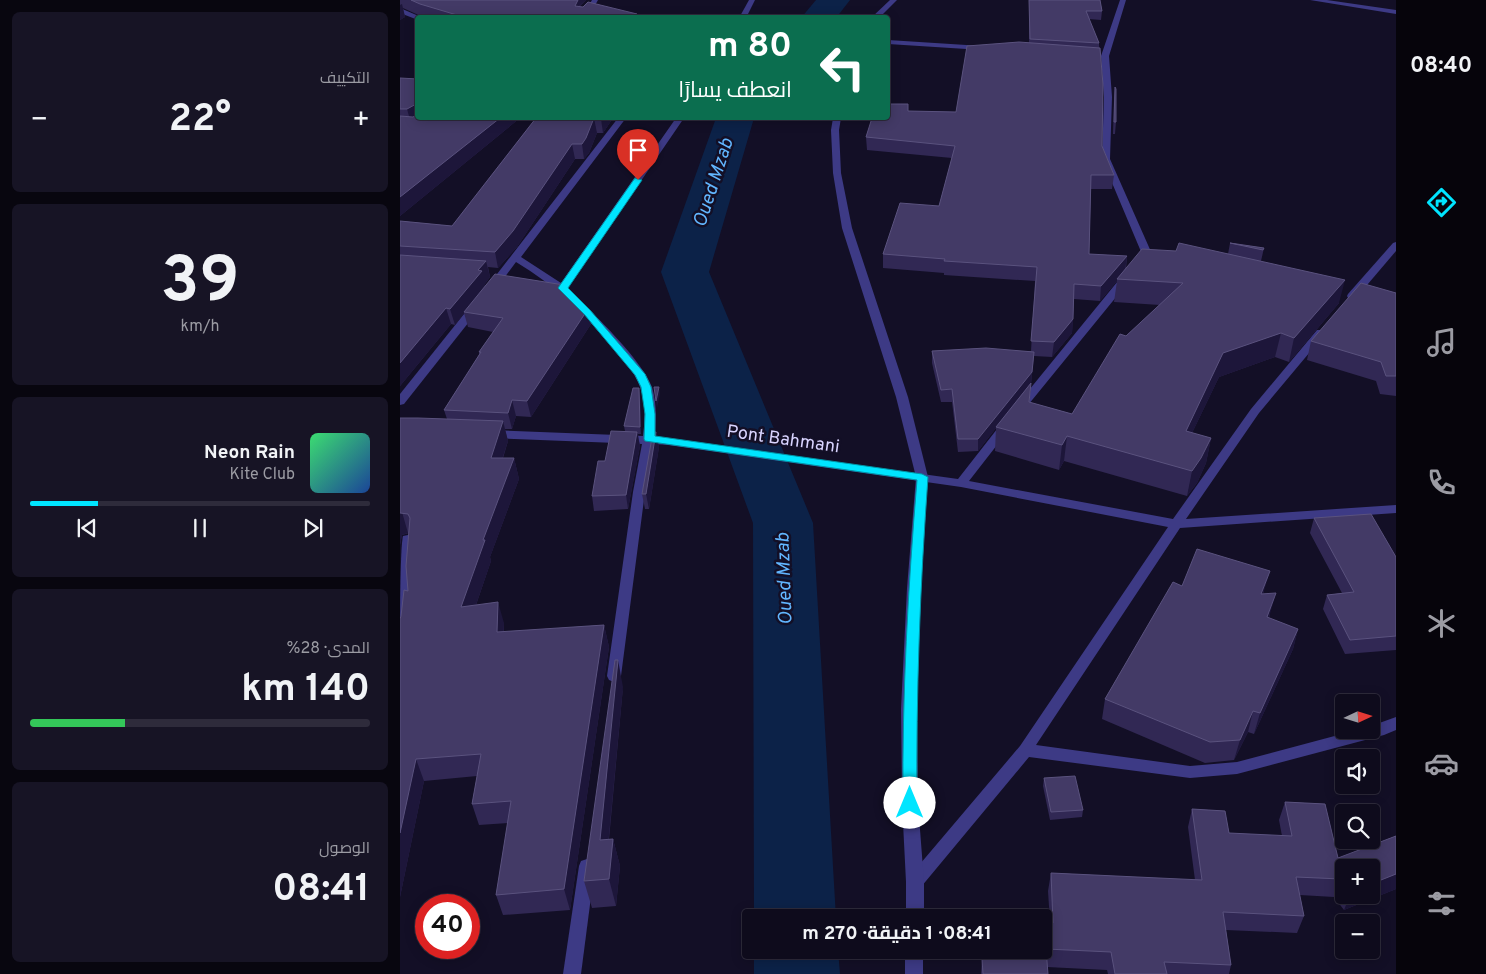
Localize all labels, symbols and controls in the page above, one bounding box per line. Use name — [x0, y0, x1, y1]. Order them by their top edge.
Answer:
text: 80 m — [708, 25, 792, 69]
icon: left — [810, 35, 875, 100]
text: 08:40 — [1410, 53, 1472, 80]
text: التكييف — [320, 69, 370, 89]
text: انعطف يسارًا — [678, 78, 792, 105]
text: 22° — [169, 96, 231, 145]
text: − — [30, 103, 48, 139]
text: + — [352, 103, 370, 139]
pin — [617, 129, 659, 180]
water label: Oued Mzab — [688, 135, 740, 231]
icon: arrive — [624, 136, 652, 164]
icon: directions — [1424, 185, 1459, 220]
text: 39 — [161, 243, 239, 325]
text: km/h — [181, 317, 219, 337]
icon: music — [1424, 325, 1459, 360]
street label: Pont Bahmani — [725, 421, 841, 459]
text: Neon Rain — [204, 441, 295, 465]
text: Kite Club — [230, 465, 295, 485]
icon: phone — [1424, 465, 1459, 500]
icon: previous — [73, 514, 101, 542]
icon: pause — [186, 514, 214, 542]
icon: next — [299, 514, 327, 542]
water label: Oued Mzab — [771, 532, 799, 625]
icon: climate — [1424, 606, 1459, 641]
text: المدى · 28% — [287, 639, 370, 659]
text: 140 km — [241, 666, 370, 715]
north arrow — [1335, 694, 1380, 739]
map controls — [1335, 694, 1380, 959]
icon: car — [1424, 746, 1459, 781]
button: sound — [1335, 749, 1380, 794]
position arrow — [883, 776, 935, 828]
button: search — [1335, 804, 1380, 849]
text: الوصول — [319, 839, 370, 859]
button: + — [1335, 859, 1380, 904]
text: 08:41 — [272, 866, 370, 915]
icon: filters — [1424, 886, 1459, 921]
speed limit sign: 40 — [415, 894, 480, 959]
button: − — [1335, 914, 1380, 959]
text: 08:41 · 1 دقيقة · 270 m — [802, 922, 992, 946]

